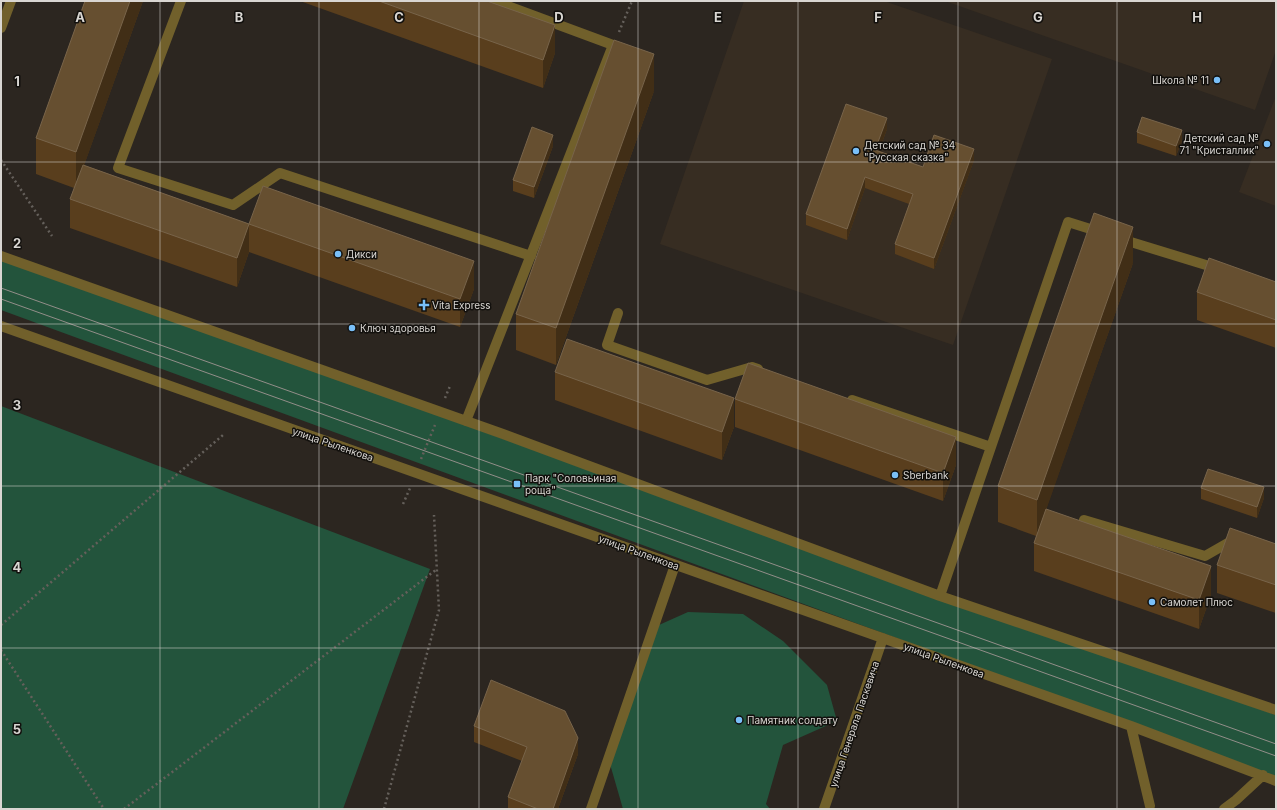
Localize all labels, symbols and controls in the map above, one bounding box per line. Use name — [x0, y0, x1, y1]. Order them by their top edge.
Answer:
text: A — [75, 9, 85, 25]
text: B — [235, 9, 244, 25]
text: C — [394, 9, 404, 25]
text: D — [554, 9, 564, 25]
text: E — [714, 9, 722, 25]
text: F — [874, 9, 882, 25]
text: G — [1033, 9, 1043, 25]
text: H — [1192, 9, 1202, 25]
text: 1 — [14, 73, 20, 89]
place label: Школа № 11 — [1152, 74, 1209, 86]
marker: Школа № 11 — [1212, 75, 1222, 85]
place label: Детский сад № 71 "Кристаллик" — [1180, 132, 1259, 156]
place label: Детский сад № 34 "Русская сказка" — [864, 139, 955, 163]
marker: Детский сад № 71 "Кристаллик" — [1262, 139, 1272, 149]
marker: Детский сад № 34 "Русская сказка" — [851, 146, 861, 156]
text: 2 — [13, 235, 21, 251]
place label: Дикси — [346, 248, 377, 260]
marker: Дикси — [333, 249, 343, 259]
place label: Vita Express — [432, 299, 491, 311]
marker: Vita Express — [419, 300, 429, 310]
place label: Ключ здоровья — [360, 322, 436, 334]
marker: Ключ здоровья — [347, 323, 357, 333]
text: 3 — [13, 397, 21, 413]
street label: улица Рыленкова — [291, 425, 375, 463]
place label: Sberbank — [903, 469, 949, 481]
marker: Sberbank — [890, 470, 900, 480]
place label: Парк "Соловьиная роща" — [525, 472, 616, 496]
marker: Парк "Соловьиная роща" — [512, 479, 522, 489]
street label: улица Рыленкова — [597, 532, 681, 572]
text: 4 — [13, 559, 22, 575]
place label: Самолет Плюс — [1160, 596, 1233, 608]
marker: Самолет Плюс — [1147, 597, 1157, 607]
street label: улица Рыленкова — [902, 640, 986, 680]
street label: улица Генерала Паскевича — [827, 659, 881, 789]
place label: Памятник солдату — [747, 714, 838, 726]
marker: Памятник солдату — [734, 715, 744, 725]
text: 5 — [13, 721, 21, 737]

